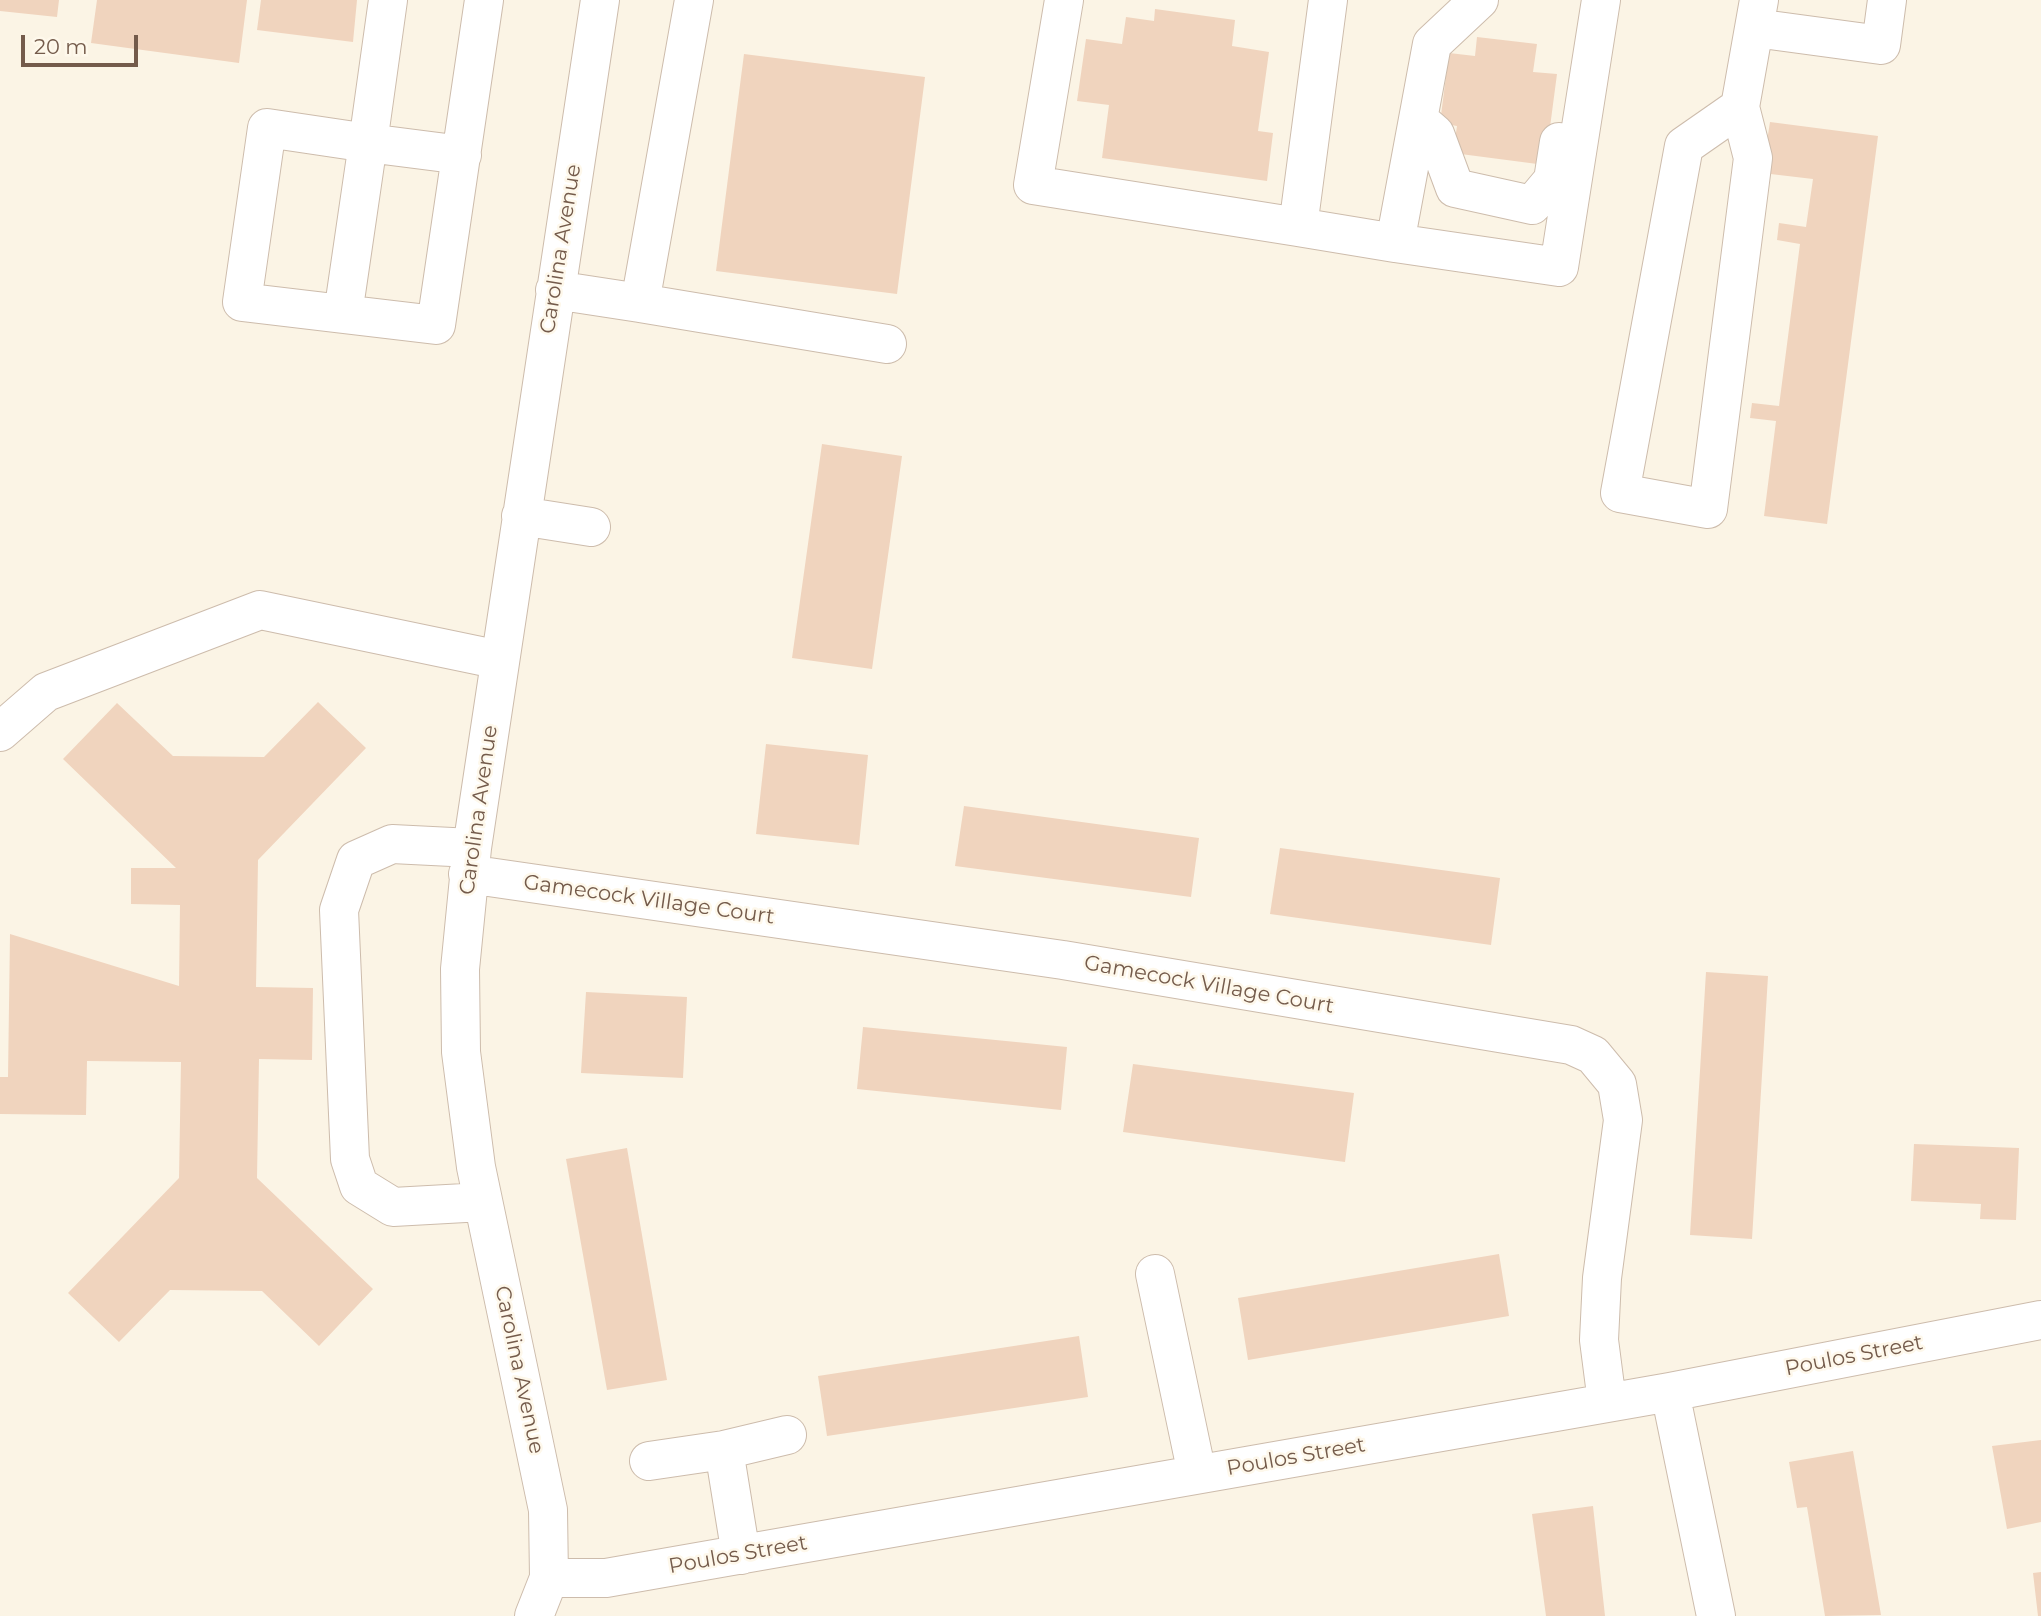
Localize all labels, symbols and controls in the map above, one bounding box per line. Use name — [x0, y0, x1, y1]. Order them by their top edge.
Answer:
scale bar — [24, 21, 142, 65]
text: 20 m — [34, 34, 88, 59]
street label: Carolina Avenue — [535, 163, 587, 335]
street label: Carolina Avenue — [455, 724, 503, 896]
street label: Gamecock Village Court — [522, 870, 776, 930]
street label: Gamecock Village Court — [1082, 951, 1336, 1019]
street label: Carolina Avenue — [489, 1284, 549, 1456]
street label: Poulos Street — [1783, 1330, 1925, 1382]
street label: Poulos Street — [1225, 1432, 1367, 1482]
street label: Poulos Street — [667, 1530, 809, 1580]

